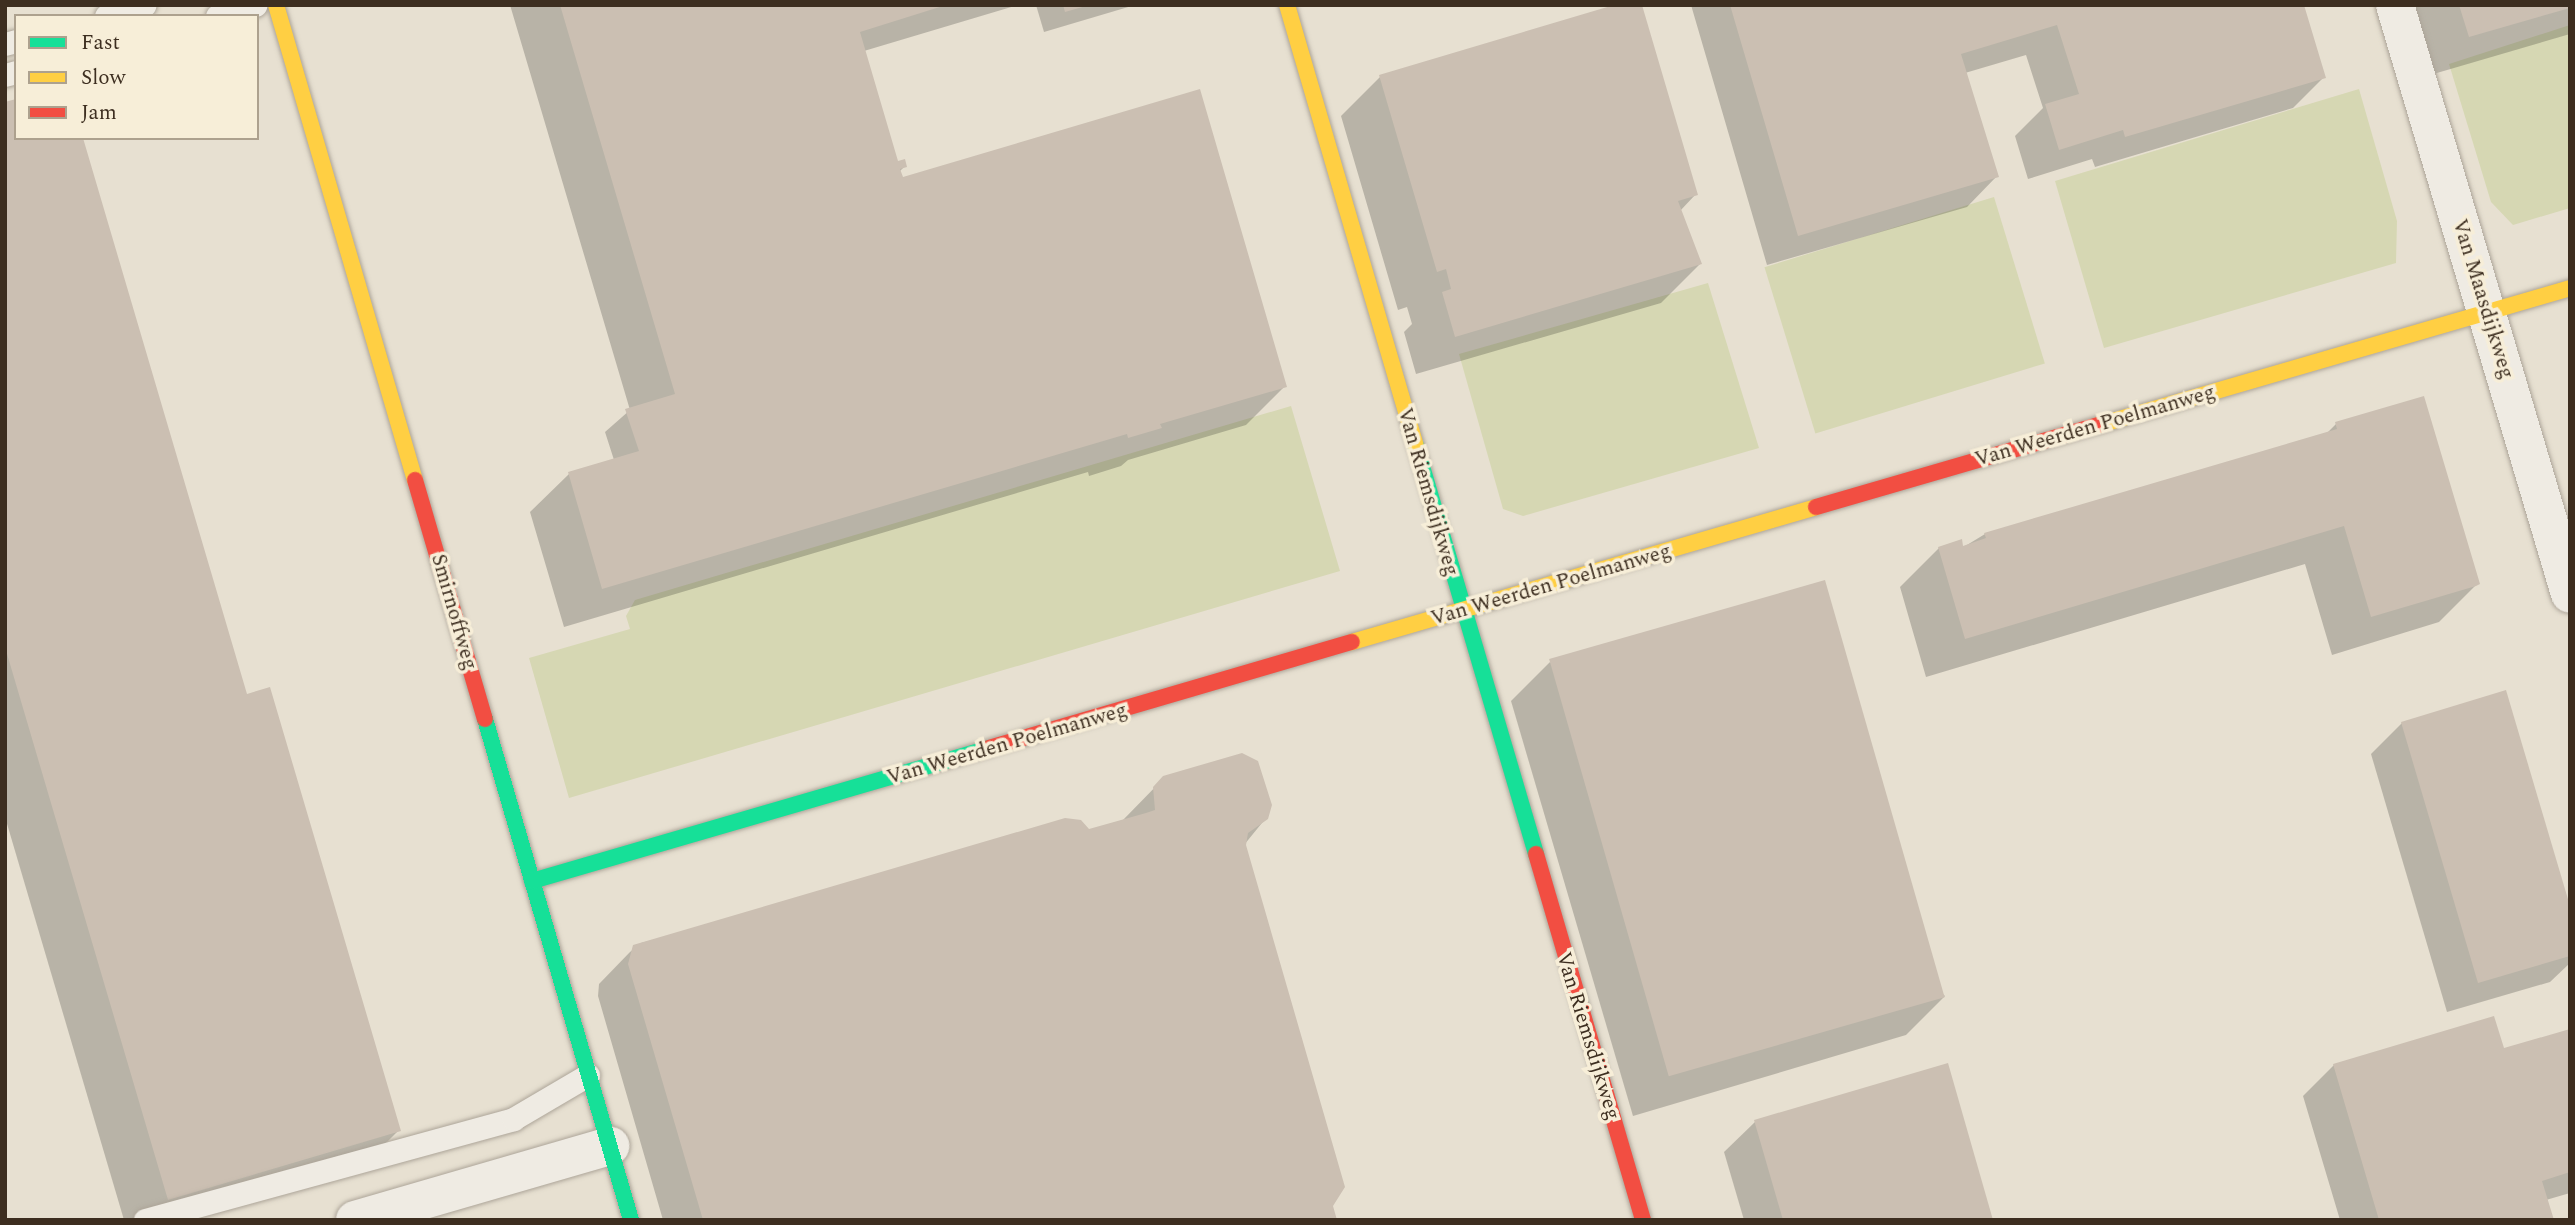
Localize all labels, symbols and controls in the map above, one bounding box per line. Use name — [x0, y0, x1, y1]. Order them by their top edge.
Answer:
legend — [14, 14, 259, 140]
text: Fast — [81, 27, 120, 59]
text: Slow — [81, 62, 125, 94]
text: Jam — [81, 97, 117, 129]
street label: Van Maasdijkweg — [2447, 216, 2519, 382]
street label: Van Weerden Poelmanweg — [1972, 380, 2218, 472]
street label: Van Riemsdijkweg — [1392, 405, 1464, 579]
street label: Van Weerden Poelmanweg — [1428, 539, 1674, 631]
street label: Smirnoffweg — [425, 551, 483, 673]
street label: Van Weerden Poelmanweg — [884, 698, 1130, 790]
street label: Van Riemsdijkweg — [1551, 949, 1625, 1123]

